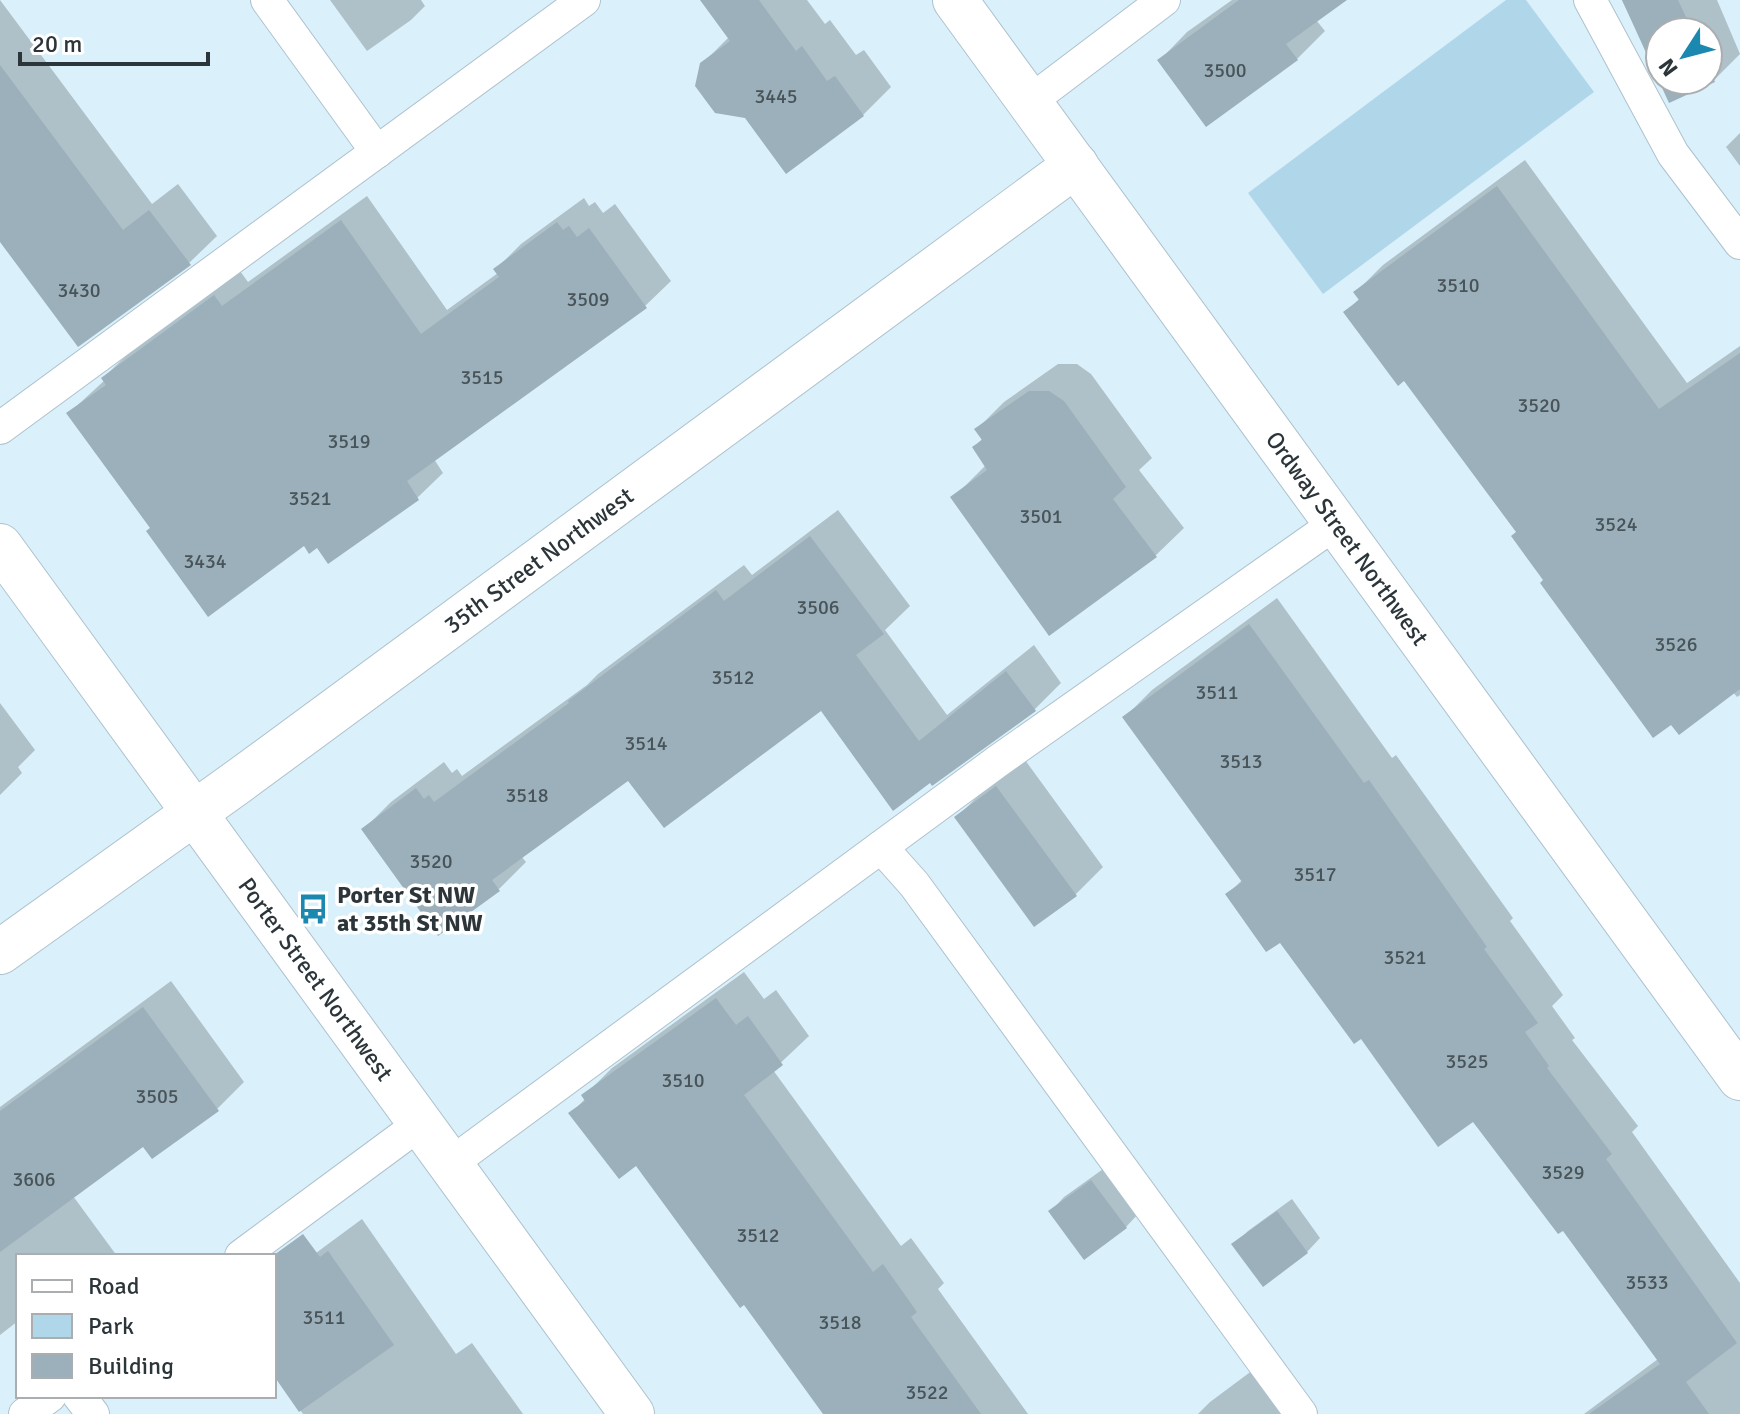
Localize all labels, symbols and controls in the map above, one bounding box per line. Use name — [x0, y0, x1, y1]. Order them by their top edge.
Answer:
scale bar — [20, 16, 208, 66]
north arrow — [1644, 16, 1724, 96]
text: 20 m — [32, 29, 82, 59]
text: N — [1653, 53, 1684, 82]
house number: 3500 — [1203, 58, 1247, 83]
house number: 3445 — [754, 84, 798, 109]
house number: 3510 — [1436, 273, 1480, 298]
house number: 3430 — [57, 278, 101, 303]
house number: 3509 — [566, 287, 610, 312]
house number: 3515 — [460, 365, 504, 390]
house number: 3520 — [1517, 393, 1561, 418]
street label: Ordway Street Northwest — [1259, 425, 1435, 651]
house number: 3519 — [327, 429, 371, 454]
street label: 35th Street Northwest — [438, 481, 639, 640]
house number: 3521 — [288, 486, 332, 511]
house number: 3501 — [1019, 504, 1063, 529]
house number: 3524 — [1594, 512, 1638, 537]
house number: 3434 — [183, 549, 227, 574]
house number: 3506 — [796, 595, 840, 620]
house number: 3526 — [1654, 632, 1698, 657]
house number: 3512 — [711, 665, 755, 690]
house number: 3511 — [1195, 680, 1239, 705]
house number: 3514 — [624, 731, 668, 756]
house number: 3513 — [1219, 749, 1263, 774]
house number: 3518 — [505, 783, 549, 808]
house number: 3520 — [409, 849, 453, 874]
house number: 3517 — [1293, 862, 1337, 887]
street label: Porter Street Northwest — [231, 872, 399, 1087]
place label: Porter St NW at 35th St NW — [337, 880, 483, 938]
bus stop icon: Porter St NW at 35th St NW — [296, 892, 330, 926]
house number: 3521 — [1383, 945, 1427, 970]
house number: 3525 — [1445, 1049, 1489, 1074]
house number: 3510 — [661, 1068, 705, 1093]
house number: 3505 — [135, 1084, 179, 1109]
house number: 3529 — [1541, 1160, 1585, 1185]
house number: 3606 — [12, 1167, 56, 1192]
house number: 3512 — [736, 1223, 780, 1248]
legend — [16, 1254, 276, 1398]
house number: 3533 — [1625, 1270, 1669, 1295]
text: Road — [88, 1271, 139, 1301]
house number: 3511 — [302, 1305, 346, 1330]
house number: 3518 — [818, 1310, 862, 1335]
text: Park — [88, 1311, 134, 1341]
text: Building — [88, 1351, 174, 1381]
house number: 3522 — [905, 1380, 949, 1405]

